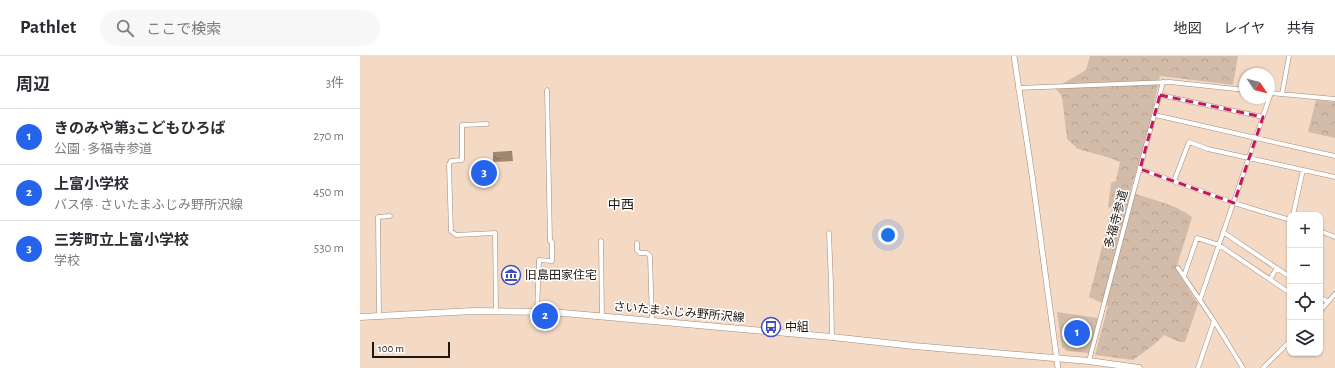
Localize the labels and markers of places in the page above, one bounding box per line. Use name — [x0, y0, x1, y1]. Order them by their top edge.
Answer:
pin: 3 — [471, 158, 497, 188]
museum icon: 旧島田家住宅 — [500, 264, 522, 286]
place label: 旧島田家住宅 — [525, 268, 597, 281]
pin: 2 — [532, 301, 558, 331]
bus stop icon: 中組 — [760, 316, 782, 338]
pin: 1 — [1064, 318, 1090, 348]
place label: 中組 — [785, 320, 809, 333]

